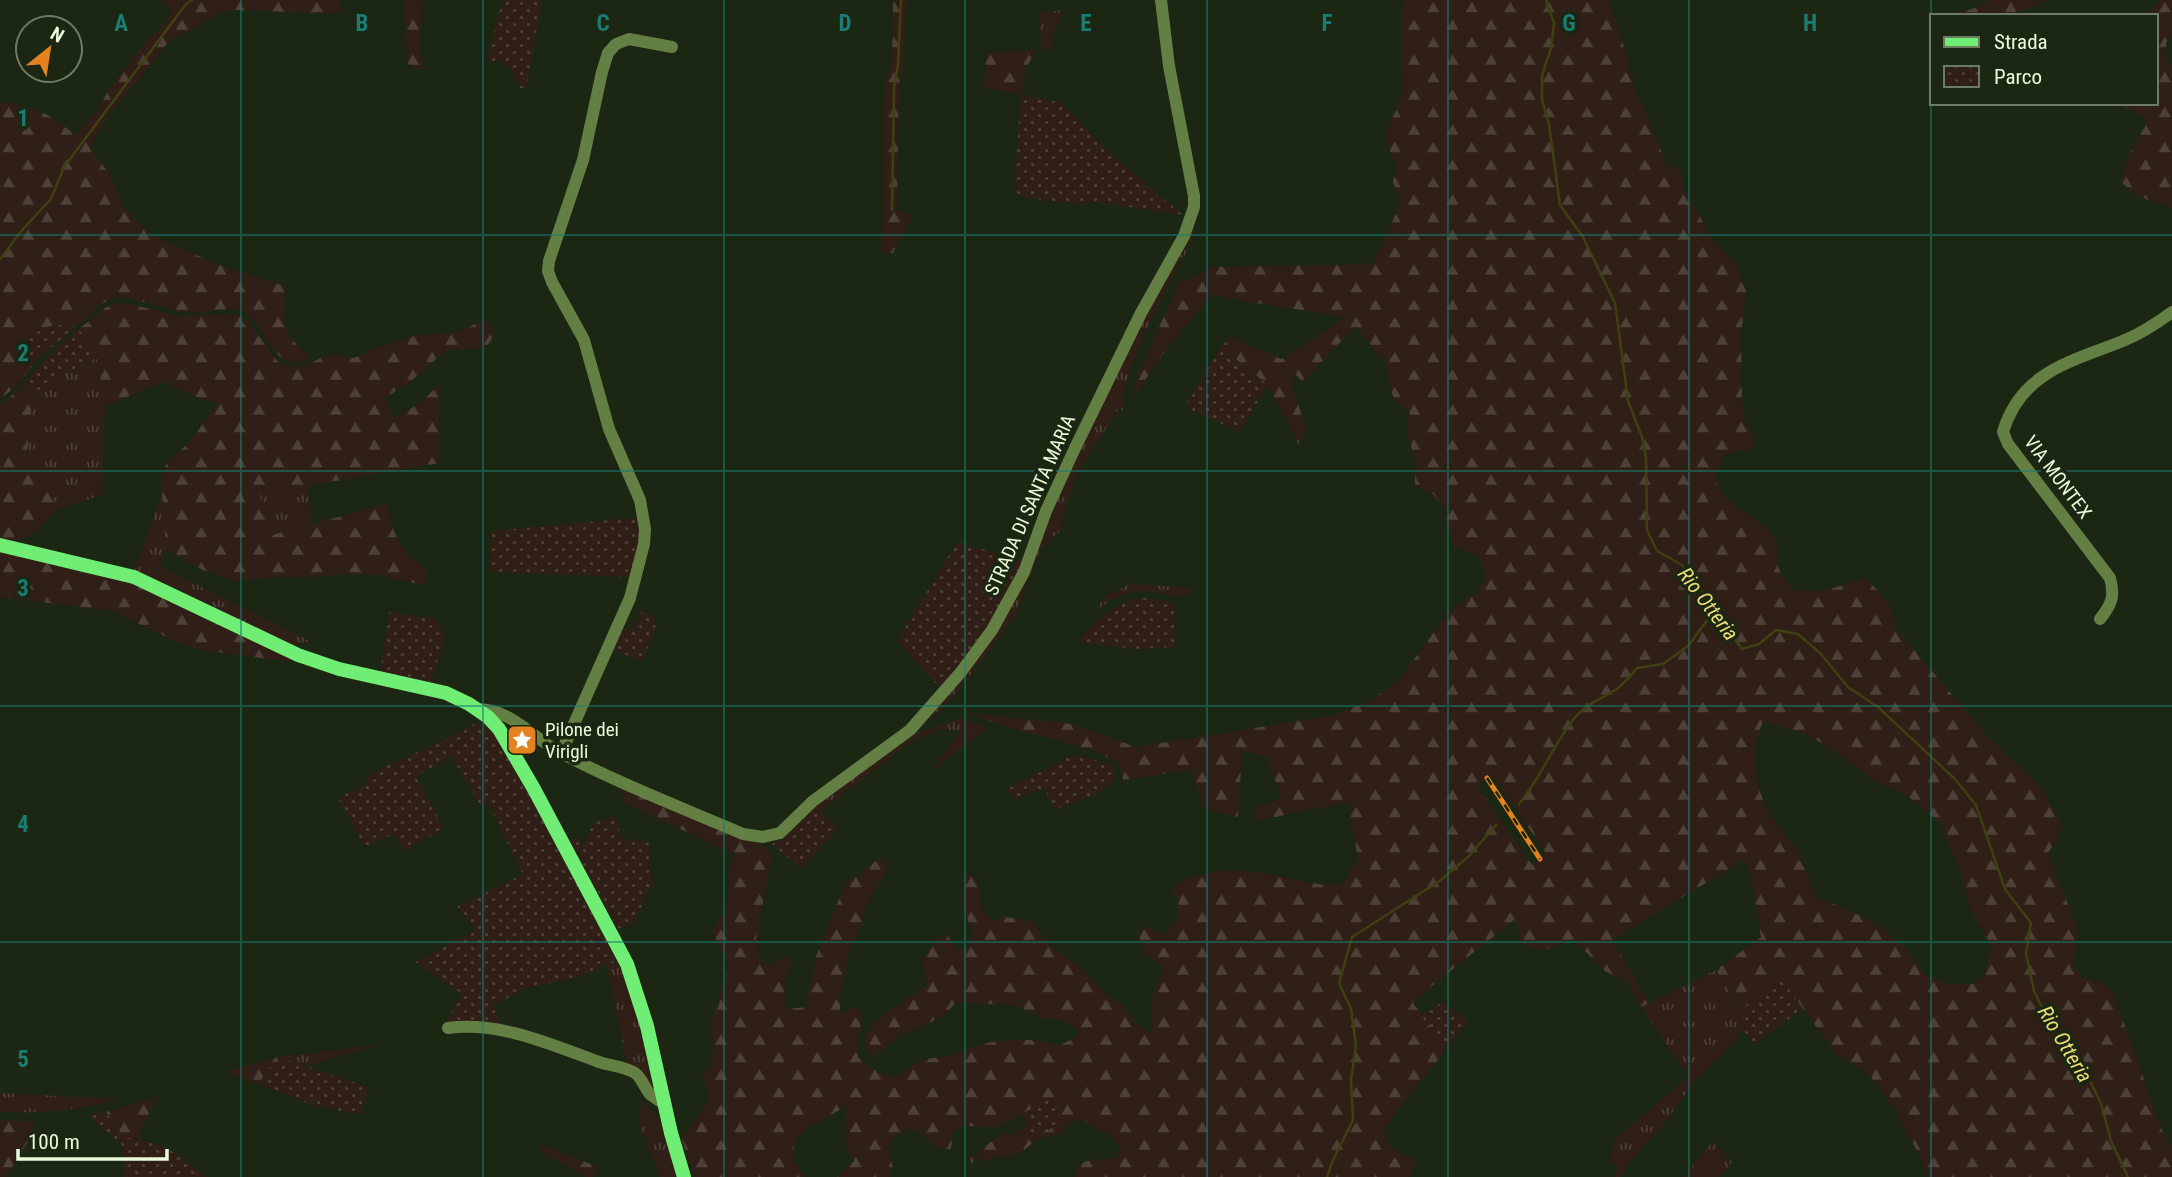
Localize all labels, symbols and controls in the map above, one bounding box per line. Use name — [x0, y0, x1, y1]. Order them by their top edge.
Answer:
text: A — [114, 10, 128, 37]
text: B — [356, 10, 368, 37]
text: C — [596, 10, 610, 37]
text: D — [839, 10, 852, 37]
text: E — [1080, 10, 1092, 37]
text: F — [1322, 10, 1333, 37]
text: G — [1562, 10, 1576, 37]
text: H — [1803, 10, 1817, 37]
north arrow — [14, 14, 84, 84]
legend — [1930, 14, 2158, 105]
text: N — [46, 22, 68, 48]
text: Strada — [1994, 30, 2048, 54]
text: Parco — [1994, 65, 2042, 89]
text: 1 — [17, 105, 29, 132]
text: 2 — [17, 340, 29, 367]
street label: STRADA DI SANTA MARIA — [980, 411, 1080, 599]
street label: VIA MONTEX — [2019, 431, 2097, 523]
water label: Rio Otteria — [1673, 563, 1743, 645]
text: 3 — [17, 575, 29, 602]
place label: Pilone dei Virigli — [545, 718, 619, 763]
place icon: Pilone dei Virigli — [505, 723, 539, 757]
text: 4 — [17, 811, 29, 838]
water label: Rio Otteria — [2033, 1001, 2097, 1087]
text: 5 — [17, 1046, 29, 1073]
scale bar — [18, 1118, 166, 1162]
text: 100 m — [28, 1130, 80, 1154]

